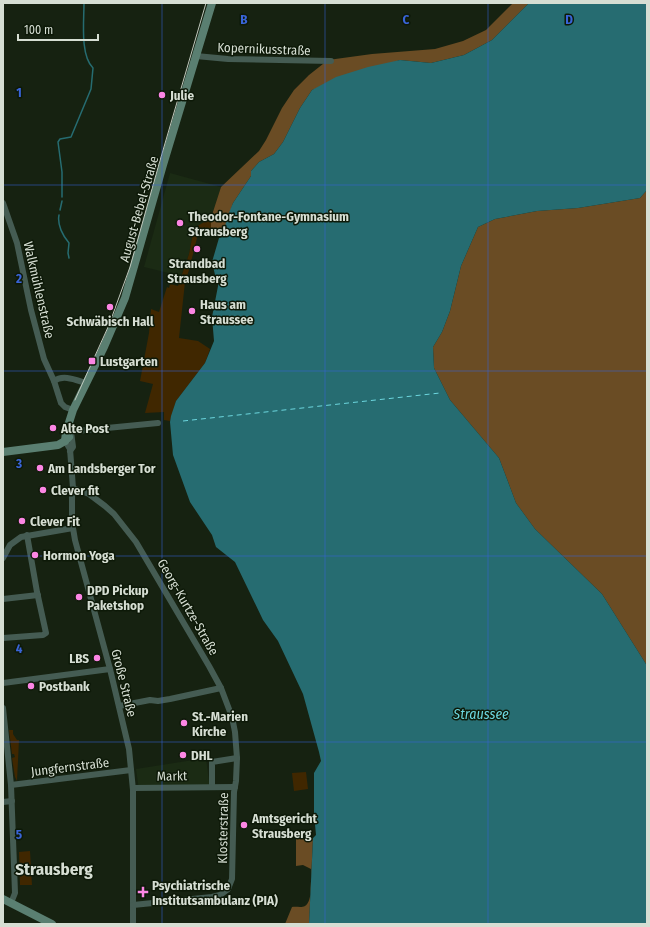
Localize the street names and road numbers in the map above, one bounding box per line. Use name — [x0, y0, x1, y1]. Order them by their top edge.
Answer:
street label: Kopernikusstraße — [217, 40, 311, 58]
street label: August-Bebel-Straße — [117, 154, 161, 264]
street label: Walkmühlenstraße — [21, 240, 57, 340]
street label: Georg-Kurtze-Straße — [154, 556, 222, 658]
street label: Große Straße — [108, 647, 140, 719]
street label: Jungfernstraße — [30, 755, 110, 779]
street label: Markt — [157, 768, 188, 784]
street label: Klosterstraße — [215, 792, 231, 864]

